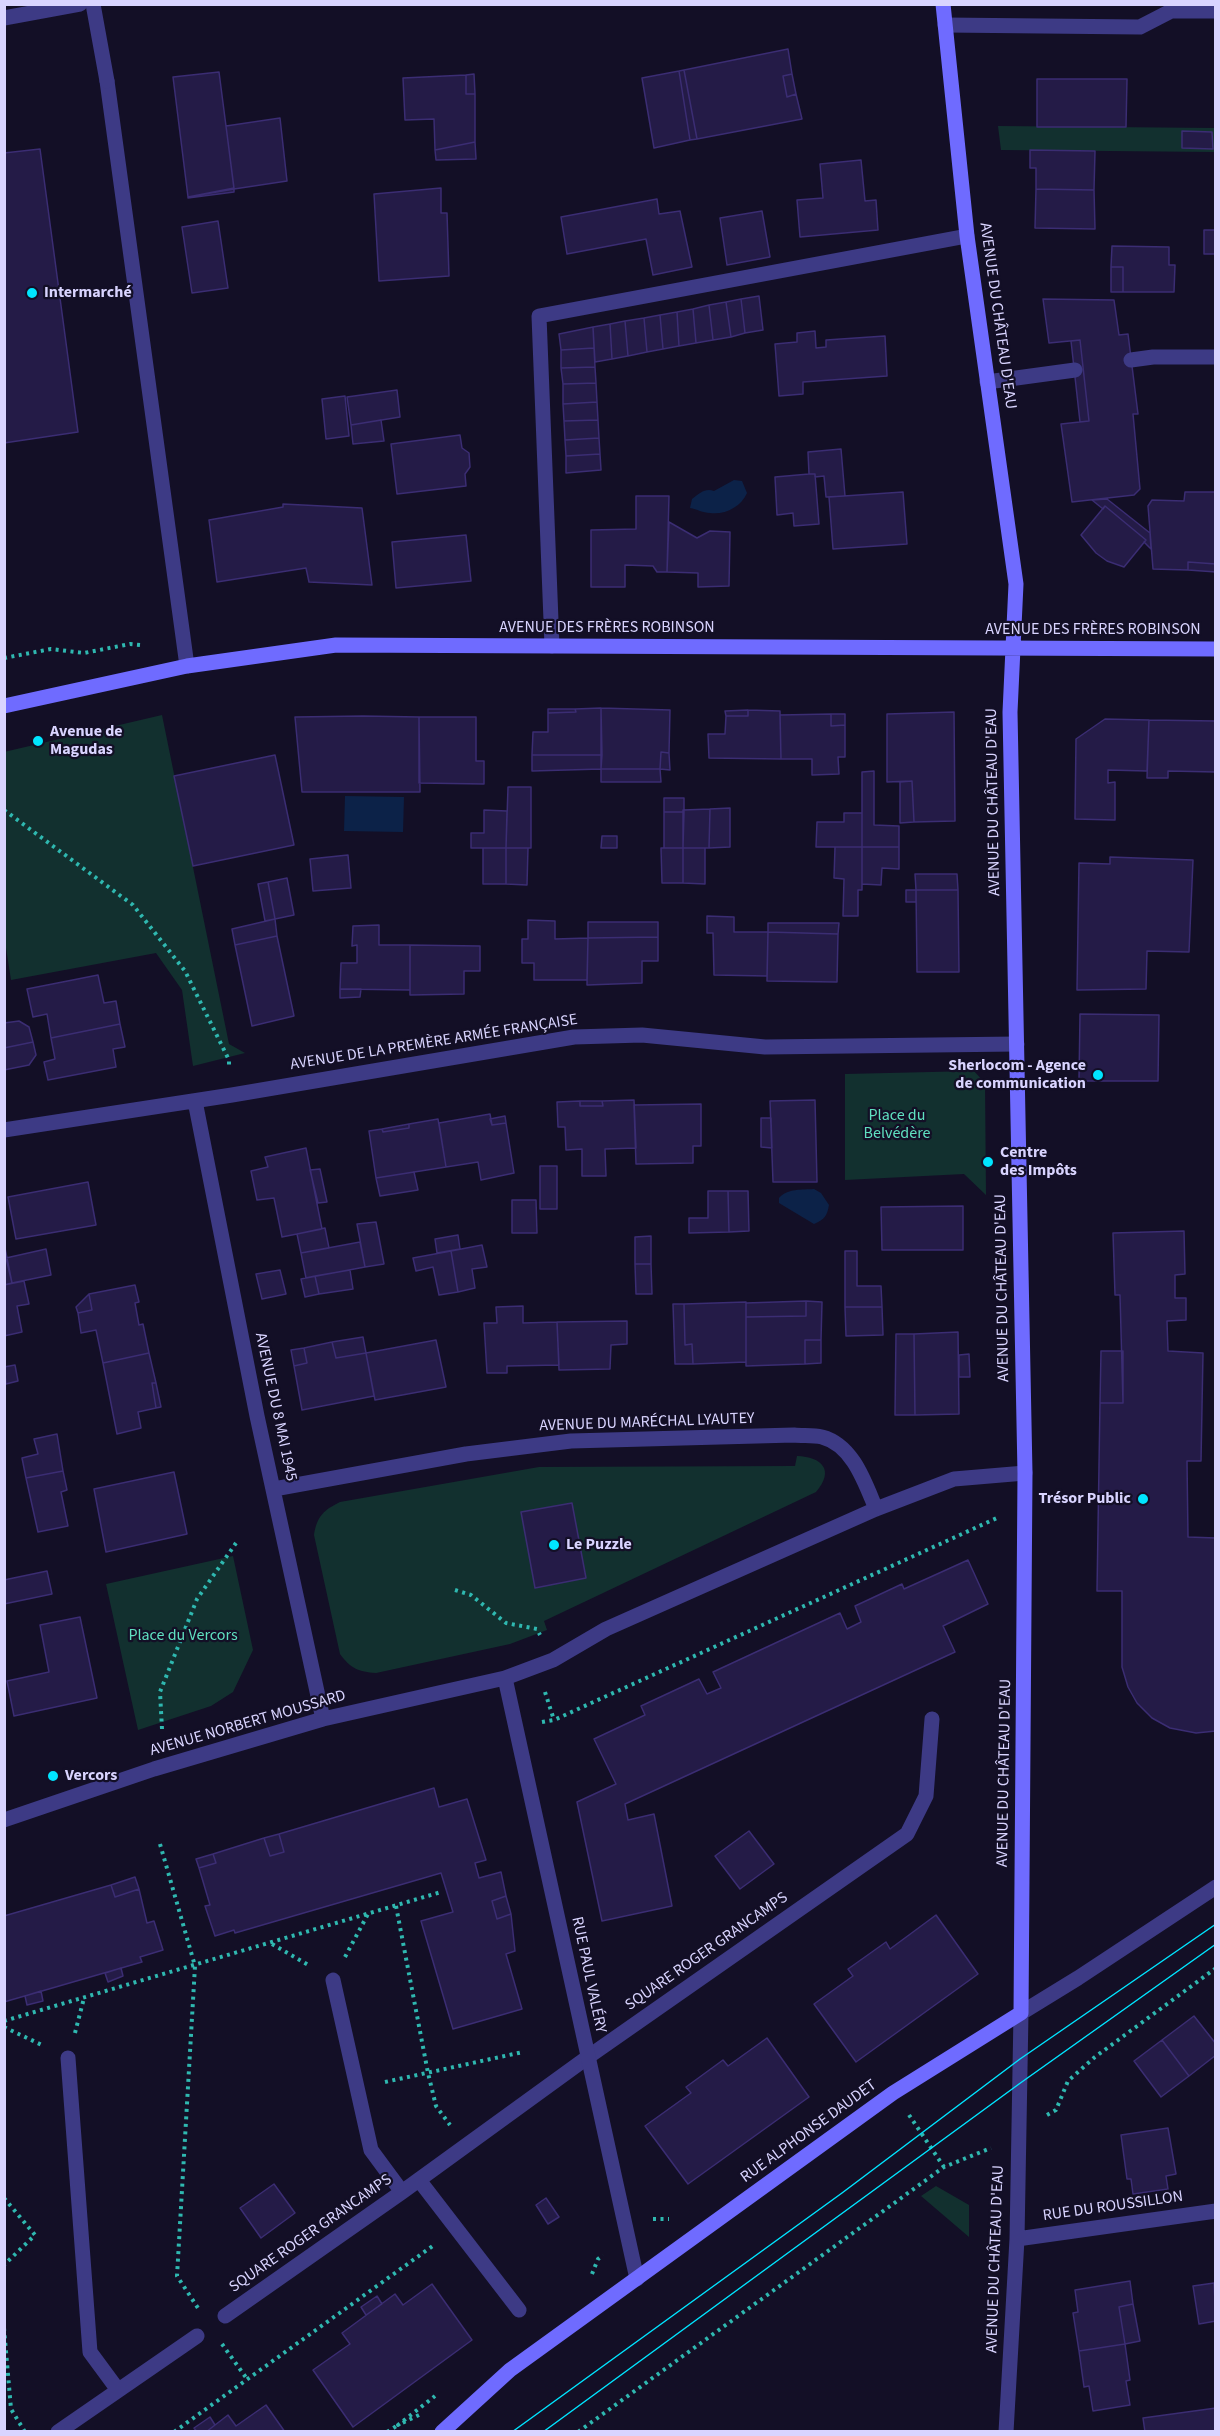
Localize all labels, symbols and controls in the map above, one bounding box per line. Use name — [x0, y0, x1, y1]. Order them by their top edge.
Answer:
street label: AVENUE DU CHÂTEAU D'EAU — [974, 221, 1020, 411]
place label: Intermarché — [44, 283, 132, 303]
marker: Intermarché — [25, 286, 39, 300]
street label: AVENUE DES FRÈRES ROBINSON — [499, 618, 715, 638]
street label: AVENUE DES FRÈRES ROBINSON — [985, 620, 1201, 640]
street label: AVENUE DU CHÂTEAU D'EAU — [983, 708, 1005, 896]
place label: Avenue de Magudas — [50, 722, 123, 760]
marker: Avenue de Magudas — [31, 734, 45, 748]
street label: AVENUE DE LA PREMÈRE ARMÉE FRANÇAISE — [289, 1011, 579, 1075]
place label: Sherlocom - Agence de communication — [948, 1056, 1086, 1094]
marker: Sherlocom - Agence de communication — [1091, 1068, 1105, 1082]
park label: Place du Belvédère — [864, 1106, 930, 1144]
place label: Centre des Impôts — [1000, 1143, 1077, 1181]
marker: Centre des Impôts — [981, 1155, 995, 1169]
street label: AVENUE DU CHÂTEAU D'EAU — [992, 1194, 1014, 1382]
street label: AVENUE DU 8 MAI 1945 — [250, 1331, 300, 1483]
street label: AVENUE DU MARÉCHAL LYAUTEY — [539, 1410, 755, 1436]
place label: Trésor Public — [1038, 1489, 1131, 1509]
marker: Trésor Public — [1136, 1492, 1150, 1506]
place label: Le Puzzle — [566, 1535, 632, 1555]
marker: Le Puzzle — [547, 1538, 561, 1552]
park label: Place du Vercors — [128, 1626, 238, 1646]
street label: AVENUE DU CHÂTEAU D'EAU — [994, 1679, 1016, 1867]
street label: AVENUE NORBERT MOUSSARD — [148, 1687, 348, 1761]
place label: Vercors — [65, 1766, 117, 1786]
marker: Vercors — [46, 1769, 60, 1783]
street label: SQUARE ROGER GRANCAMPS — [622, 1889, 792, 2015]
street label: RUE PAUL VALÉRY — [566, 1915, 610, 2035]
street label: RUE ALPHONSE DAUDET — [737, 2076, 881, 2188]
street label: AVENUE DU CHÂTEAU D'EAU — [983, 2165, 1009, 2353]
street label: SQUARE ROGER GRANCAMPS — [226, 2171, 396, 2297]
street label: RUE DU ROUSSILLON — [1042, 2188, 1184, 2226]

